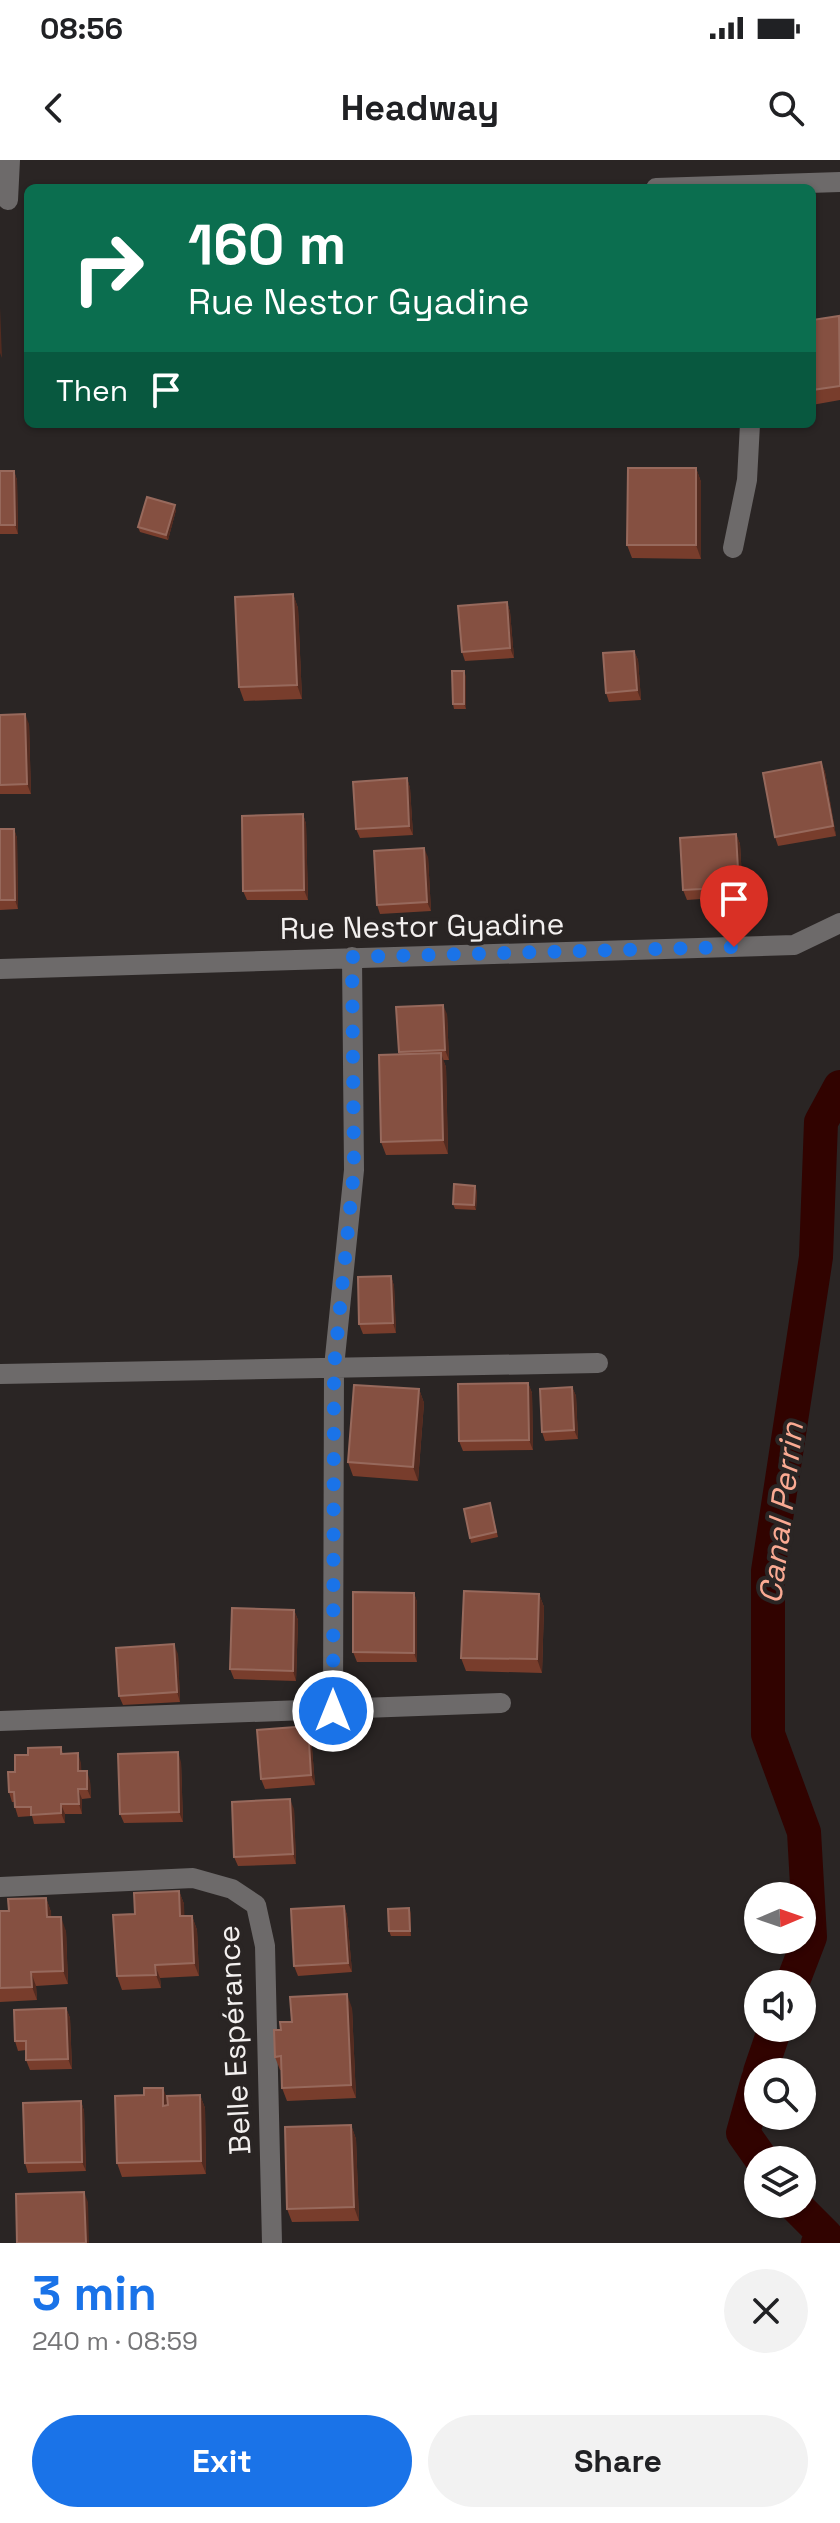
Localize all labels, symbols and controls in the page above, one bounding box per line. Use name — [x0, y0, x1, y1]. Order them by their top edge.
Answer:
text: 08:56 — [40, 9, 123, 48]
text: Headway — [341, 85, 499, 131]
icon: back — [32, 86, 76, 130]
icon: search — [764, 86, 808, 130]
text: 160 m — [188, 209, 346, 280]
icon: right — [56, 216, 160, 320]
text: Rue Nestor Gyadine — [188, 279, 529, 325]
icon: arrive — [144, 368, 188, 412]
text: Then — [56, 371, 128, 410]
pin — [700, 865, 768, 947]
icon: arrive — [712, 877, 756, 921]
street label: Rue Nestor Gyadine — [279, 904, 565, 948]
water label: Canal Perrin — [750, 1419, 812, 1606]
position arrow — [291, 1669, 375, 1753]
north arrow — [744, 1882, 816, 1954]
map controls — [744, 1882, 816, 2218]
street label: Belle Espérance — [209, 1924, 259, 2156]
button: sound — [744, 1970, 816, 2042]
button: search — [744, 2058, 816, 2130]
button: layers — [744, 2146, 816, 2218]
text: 3 min — [32, 2263, 157, 2324]
button: close — [724, 2269, 808, 2353]
text: 240 m · 08:59 — [32, 2324, 198, 2358]
button: Exit — [32, 2415, 412, 2507]
button: Share — [428, 2415, 808, 2507]

